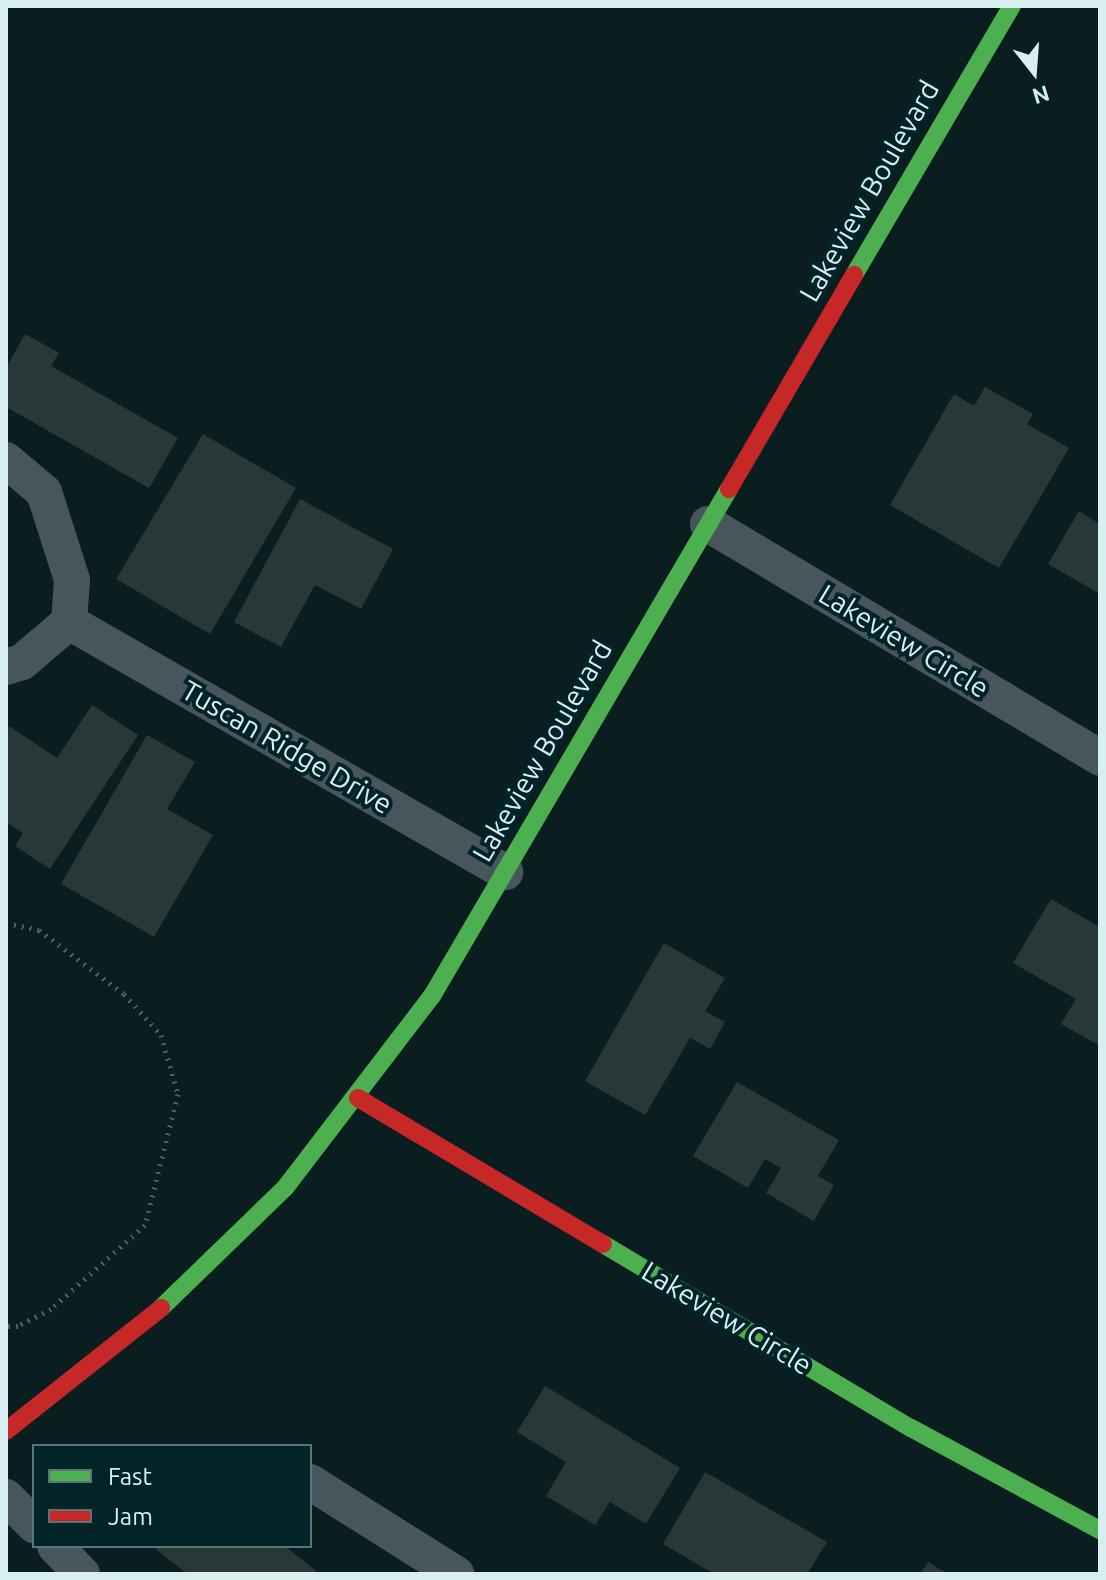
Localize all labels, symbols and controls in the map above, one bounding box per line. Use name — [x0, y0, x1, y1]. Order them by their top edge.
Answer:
north arrow — [994, 32, 1074, 112]
street label: Lakeview Boulevard — [792, 74, 946, 308]
text: N — [1030, 81, 1053, 110]
street label: Lakeview Circle — [813, 577, 995, 705]
street label: Lakeview Boulevard — [465, 634, 619, 868]
street label: Tuscan Ridge Drive — [176, 673, 398, 821]
street label: Lakeview Circle — [636, 1254, 818, 1382]
legend — [32, 1444, 312, 1548]
text: Fast — [108, 1463, 152, 1490]
text: Jam — [108, 1503, 153, 1530]

